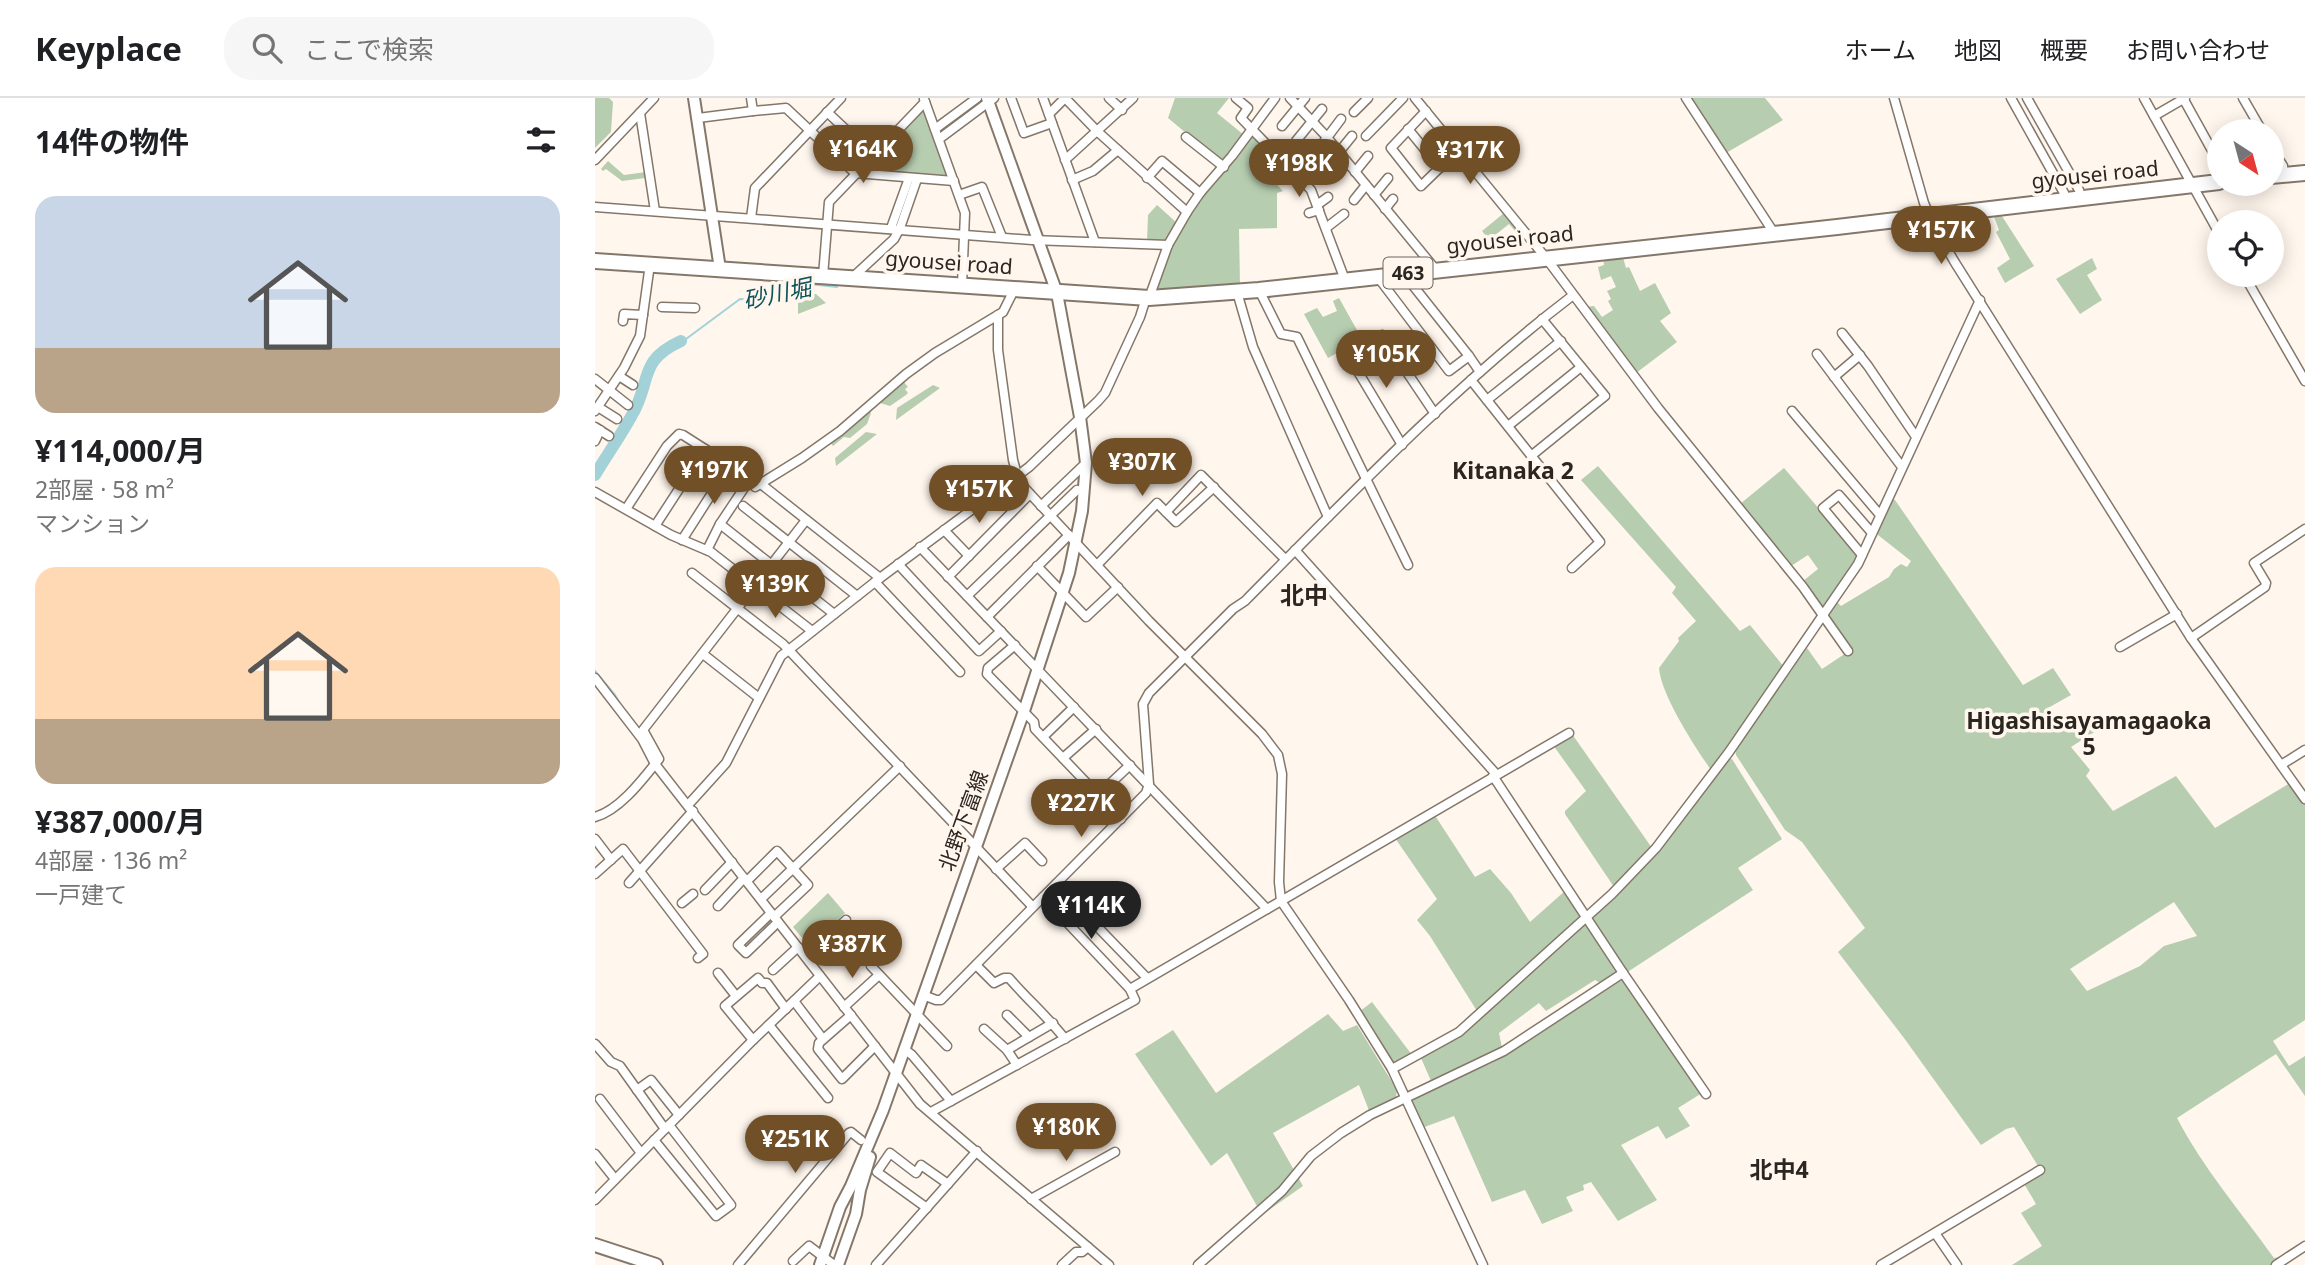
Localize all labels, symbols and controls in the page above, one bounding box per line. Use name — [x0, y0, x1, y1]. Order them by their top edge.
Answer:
search box — [224, 17, 714, 80]
text: Keyplace — [35, 26, 182, 71]
icon: search — [248, 29, 286, 67]
text: ここで検索 — [304, 31, 434, 67]
text: ホーム — [1845, 33, 1916, 66]
text: 地図 — [1954, 33, 2002, 66]
text: 概要 — [2040, 33, 2088, 66]
text: お問い合わせ — [2126, 33, 2270, 66]
north arrow — [2207, 119, 2284, 196]
map controls — [2207, 119, 2284, 287]
text: 14件の物件 — [35, 121, 189, 162]
icon: filters — [522, 121, 560, 159]
pin: ¥164K — [814, 126, 912, 185]
pin: ¥317K — [1421, 126, 1519, 186]
text: ¥164K — [829, 132, 897, 164]
text: ¥317K — [1436, 133, 1504, 165]
pin: ¥198K — [1250, 140, 1348, 199]
text: ¥198K — [1265, 146, 1333, 178]
street label: gyousei road — [2030, 153, 2160, 195]
pin: ¥157K — [1892, 206, 1990, 266]
button: locate — [2207, 210, 2284, 287]
text: ¥157K — [1907, 213, 1975, 245]
street label: gyousei road — [1445, 218, 1575, 260]
icon: home — [235, 242, 361, 368]
street label: gyousei road — [884, 244, 1014, 280]
road number: 463 — [1383, 258, 1433, 288]
water label: 砂川堀 — [740, 270, 817, 316]
pin: ¥105K — [1337, 330, 1435, 390]
text: ¥105K — [1352, 337, 1420, 369]
text: ¥114,000/月 — [35, 430, 206, 471]
pin: ¥307K — [1093, 438, 1191, 498]
text: ¥307K — [1108, 445, 1176, 477]
pin: ¥197K — [665, 446, 763, 506]
text: ¥197K — [680, 453, 748, 485]
district label: Kitanaka 2 — [1452, 454, 1574, 486]
pin: ¥157K — [930, 466, 1028, 525]
text: ¥157K — [945, 472, 1013, 504]
text: 2部屋 · 58 m² — [35, 473, 174, 505]
text: マンション — [35, 507, 150, 539]
pin: ¥139K — [726, 560, 824, 620]
text: ¥139K — [741, 567, 809, 599]
district label: 北中 — [1280, 578, 1328, 611]
icon: home — [235, 613, 361, 739]
district label: Higashisayamagaoka 5 — [1966, 704, 2212, 762]
street label: 北野下富線 — [932, 767, 994, 875]
pin: ¥227K — [1032, 780, 1130, 839]
text: ¥227K — [1047, 786, 1115, 818]
text: ¥387,000/月 — [35, 801, 206, 842]
text: 4部屋 · 136 m² — [35, 844, 187, 876]
text: 一戸建て — [35, 878, 127, 910]
pin: ¥114K — [1042, 882, 1140, 941]
text: ¥114K — [1057, 888, 1125, 920]
pin: ¥387K — [803, 920, 901, 980]
text: ¥387K — [818, 927, 886, 959]
pin: ¥180K — [1017, 1104, 1115, 1163]
text: ¥180K — [1032, 1110, 1100, 1142]
pin: ¥251K — [746, 1116, 844, 1175]
text: ¥251K — [761, 1122, 829, 1154]
district label: 北中4 — [1749, 1153, 1809, 1185]

